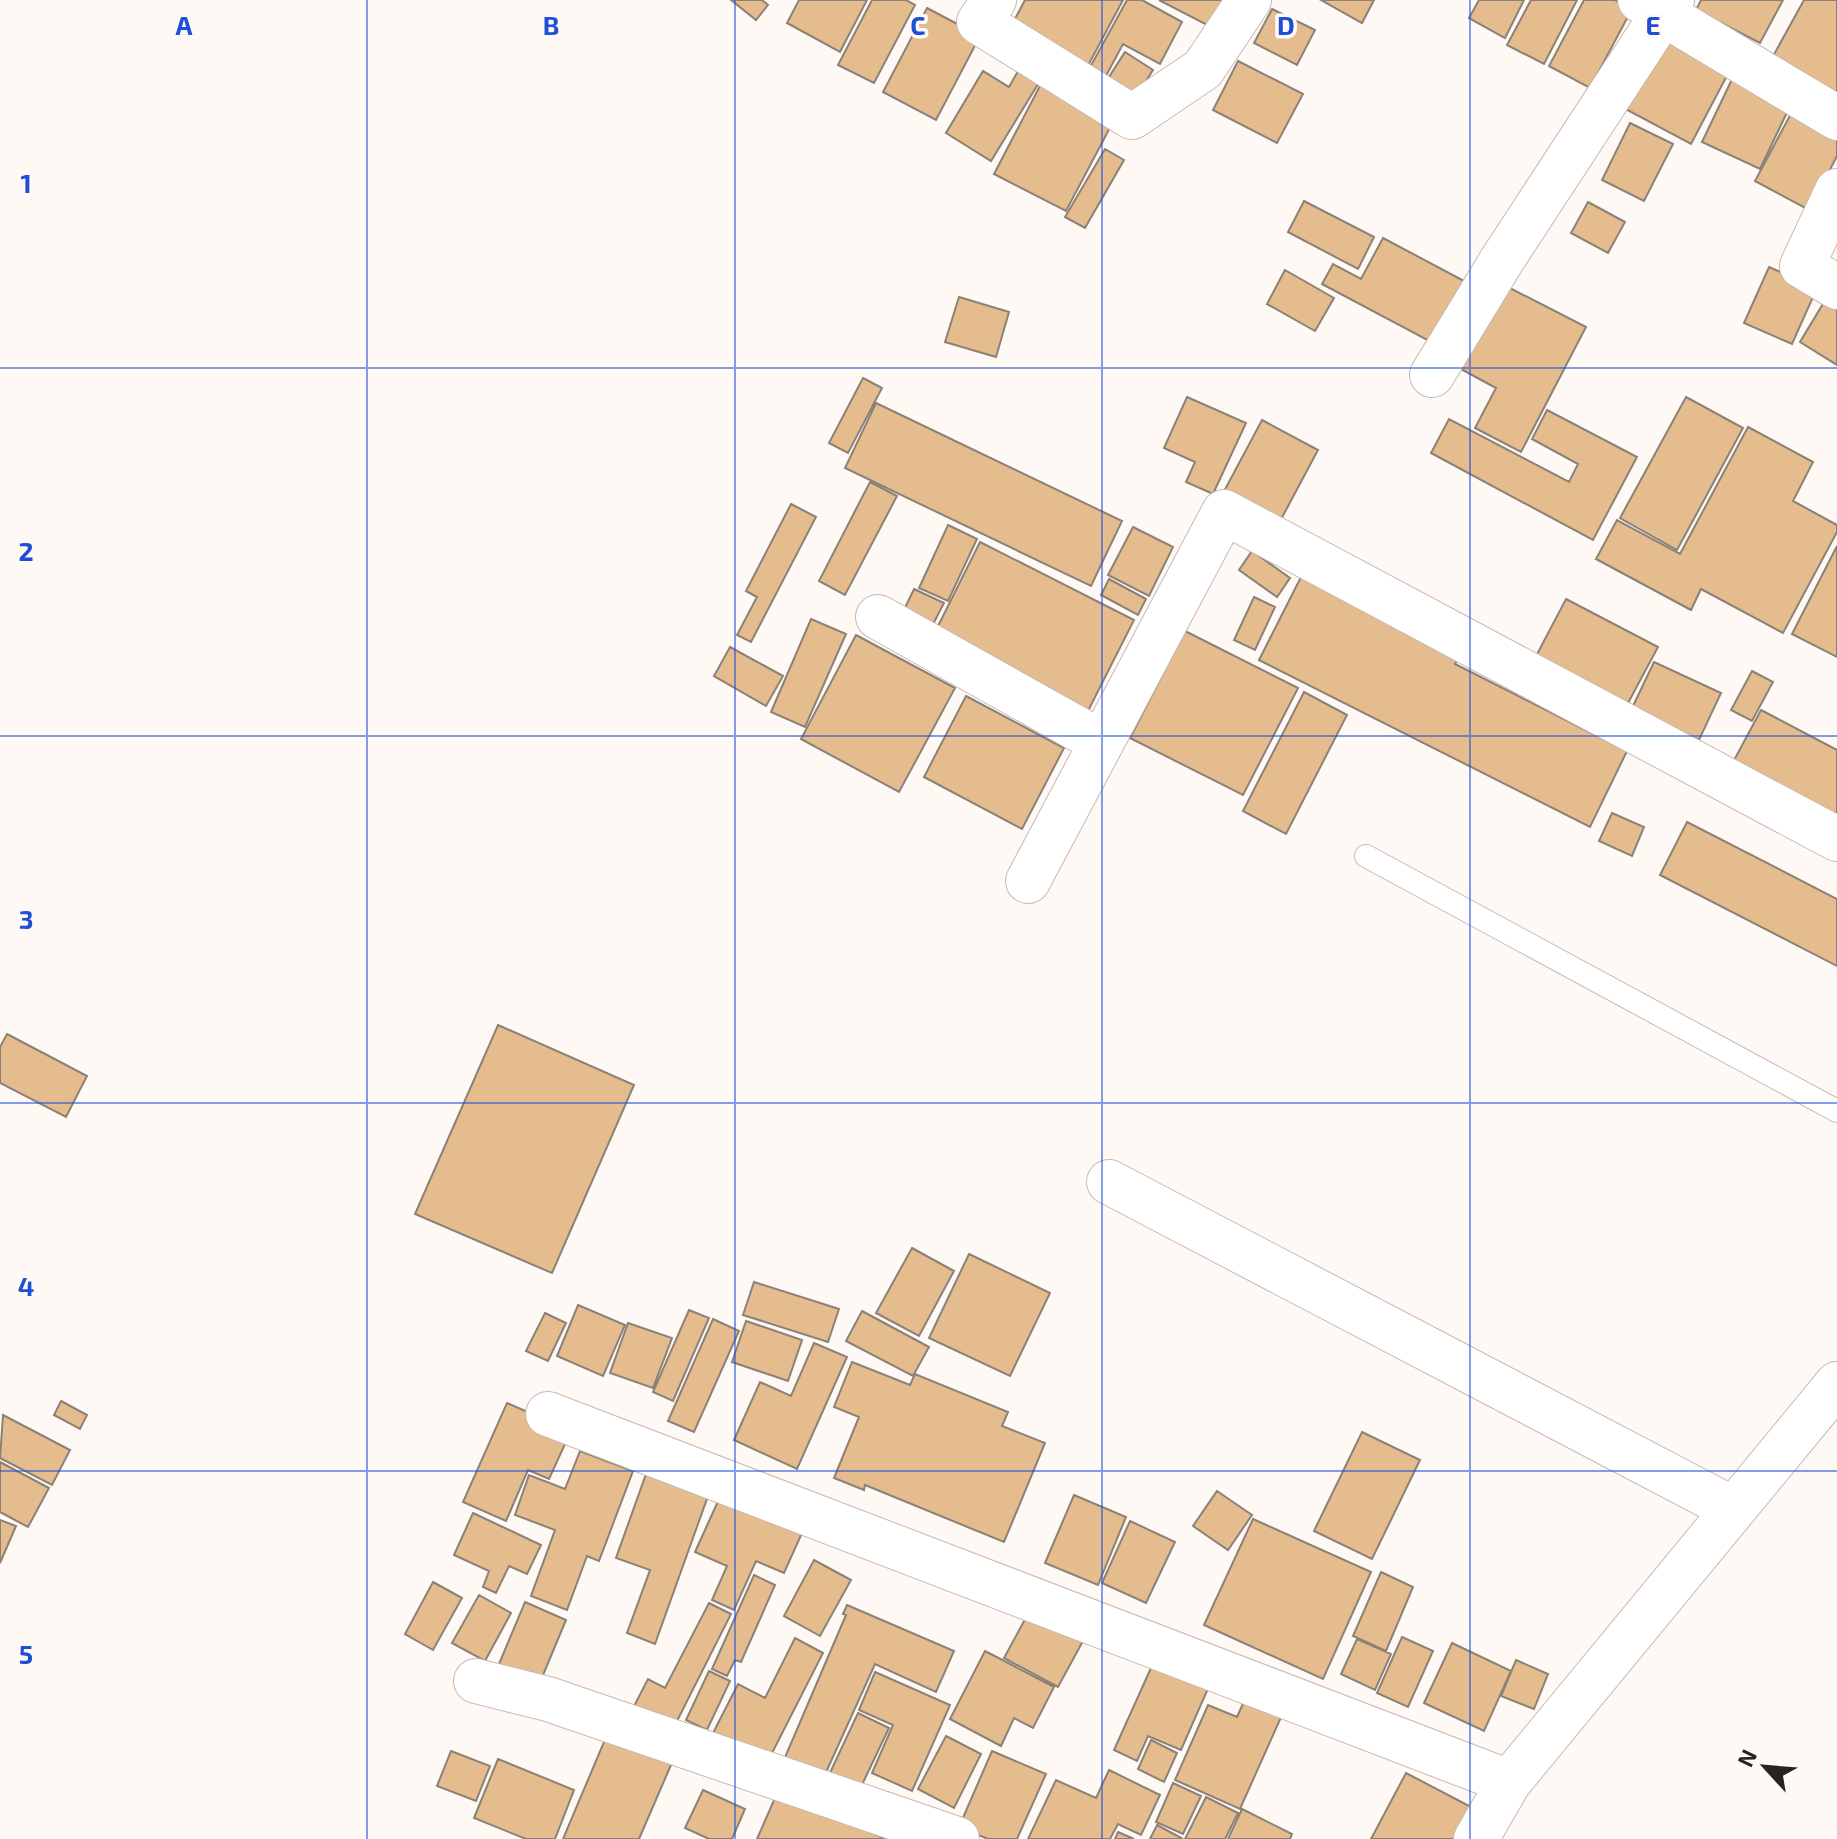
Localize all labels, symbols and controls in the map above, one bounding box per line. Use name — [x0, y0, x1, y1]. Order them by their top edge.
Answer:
text: A — [176, 9, 193, 40]
text: B — [543, 9, 559, 40]
text: C — [910, 9, 926, 40]
text: D — [1277, 9, 1295, 40]
text: E — [1645, 9, 1661, 40]
text: 1 — [20, 167, 32, 198]
text: 2 — [18, 535, 34, 566]
text: 3 — [19, 903, 33, 934]
text: 4 — [18, 1270, 34, 1301]
text: 5 — [19, 1638, 33, 1669]
north arrow — [1725, 1727, 1805, 1807]
text: N — [1731, 1745, 1761, 1771]

